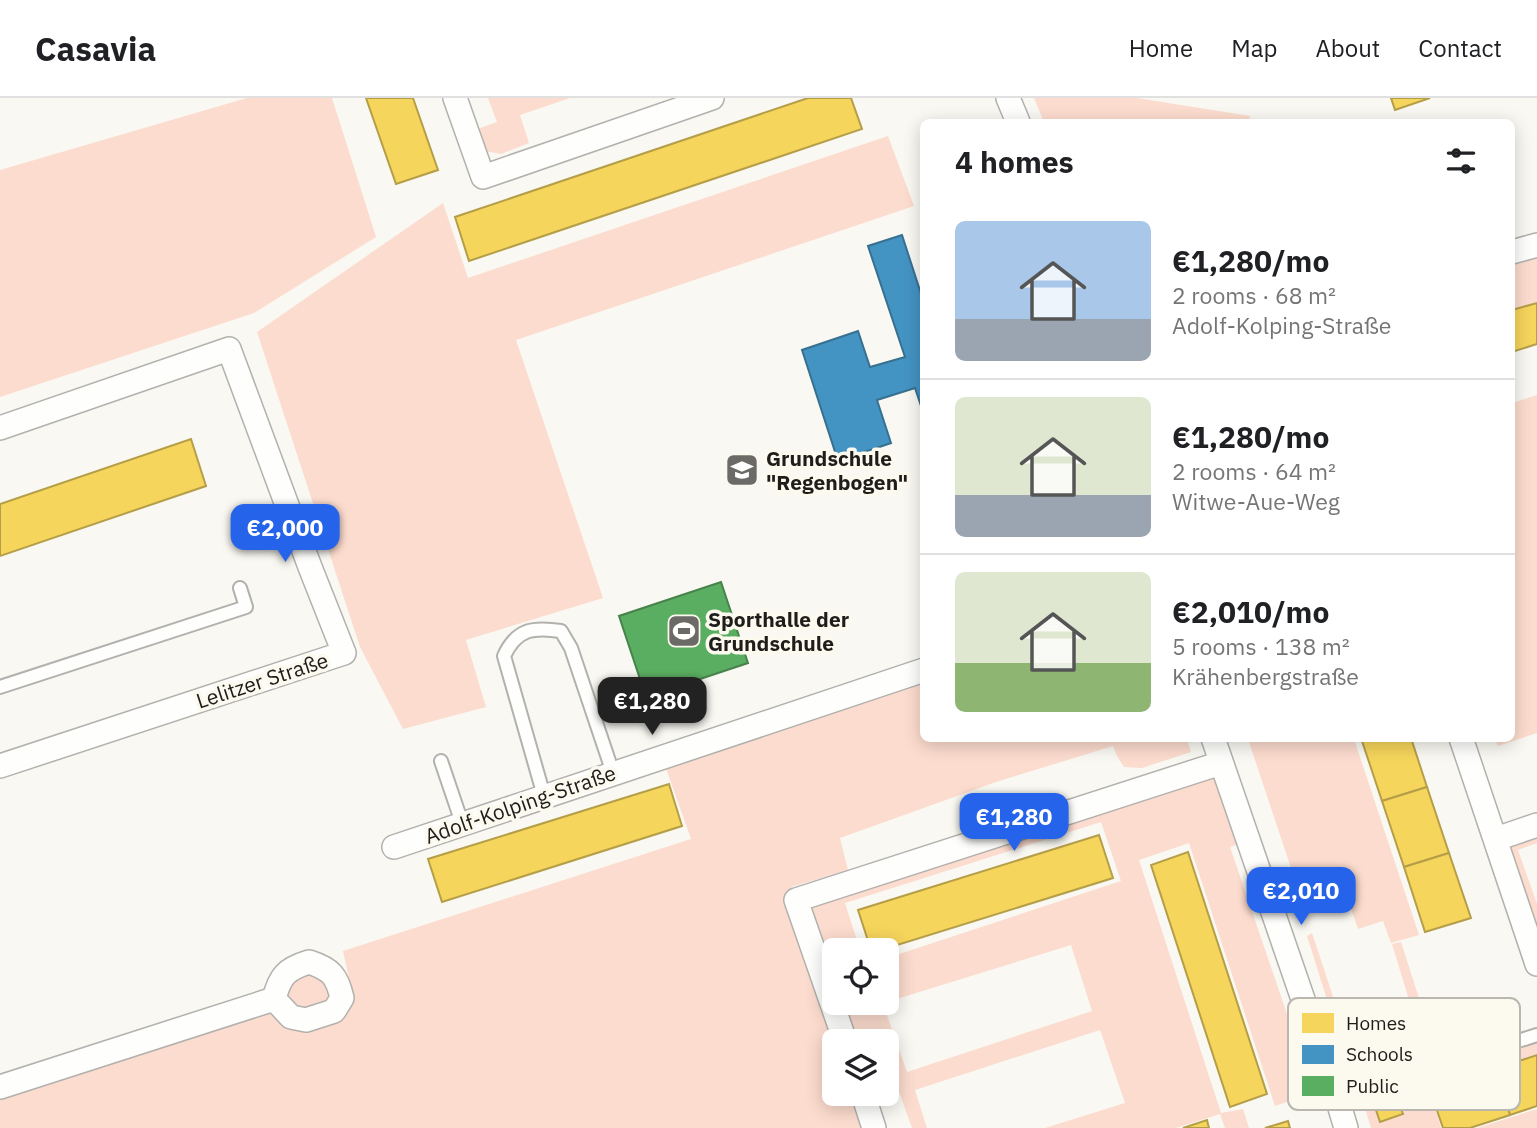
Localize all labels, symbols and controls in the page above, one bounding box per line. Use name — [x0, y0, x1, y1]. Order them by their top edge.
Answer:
text: Casavia — [35, 27, 156, 70]
text: Home — [1129, 32, 1193, 64]
text: Map — [1231, 32, 1277, 64]
text: About — [1315, 32, 1380, 64]
text: Contact — [1418, 32, 1502, 64]
text: 4 homes — [955, 142, 1074, 181]
icon: filters — [1442, 142, 1480, 180]
text: €1,280/mo — [1172, 241, 1329, 280]
icon: home — [1011, 249, 1095, 333]
text: 2 rooms · 68 m² — [1172, 280, 1336, 310]
text: Adolf-Kolping-Straße — [1172, 310, 1391, 340]
text: €1,280/mo — [1172, 417, 1329, 456]
icon: home — [1011, 425, 1095, 509]
place label: Grundschule "Regenbogen" — [766, 444, 908, 496]
school or university icon: Grundschule "Regenbogen" — [723, 451, 761, 489]
text: 2 rooms · 64 m² — [1172, 456, 1336, 486]
text: Witwe-Aue-Weg — [1172, 486, 1340, 516]
pin: €2,000 — [228, 504, 342, 564]
text: €2,000 — [247, 512, 323, 542]
text: €2,010/mo — [1172, 592, 1329, 631]
icon: home — [1011, 600, 1095, 684]
place label: Sporthalle der Grundschule — [708, 605, 850, 657]
sports icon: Sporthalle der Grundschule — [665, 612, 703, 650]
text: 5 rooms · 138 m² — [1172, 631, 1350, 661]
street label: Lelitzer Straße — [192, 645, 332, 715]
text: Krähenbergstraße — [1172, 661, 1359, 691]
pin: €1,280 — [595, 678, 709, 737]
text: €1,280 — [614, 685, 690, 715]
street label: Adolf-Kolping-Straße — [421, 758, 619, 850]
pin: €1,280 — [957, 794, 1071, 853]
text: €1,280 — [976, 801, 1052, 831]
pin: €2,010 — [1244, 868, 1358, 927]
text: €2,010 — [1263, 875, 1339, 905]
map controls — [822, 938, 899, 1106]
button: locate — [822, 938, 899, 1015]
legend — [1288, 998, 1520, 1110]
text: Homes — [1346, 1011, 1406, 1035]
button: layers — [822, 1029, 899, 1106]
text: Schools — [1346, 1042, 1413, 1066]
text: Public — [1346, 1074, 1399, 1098]

